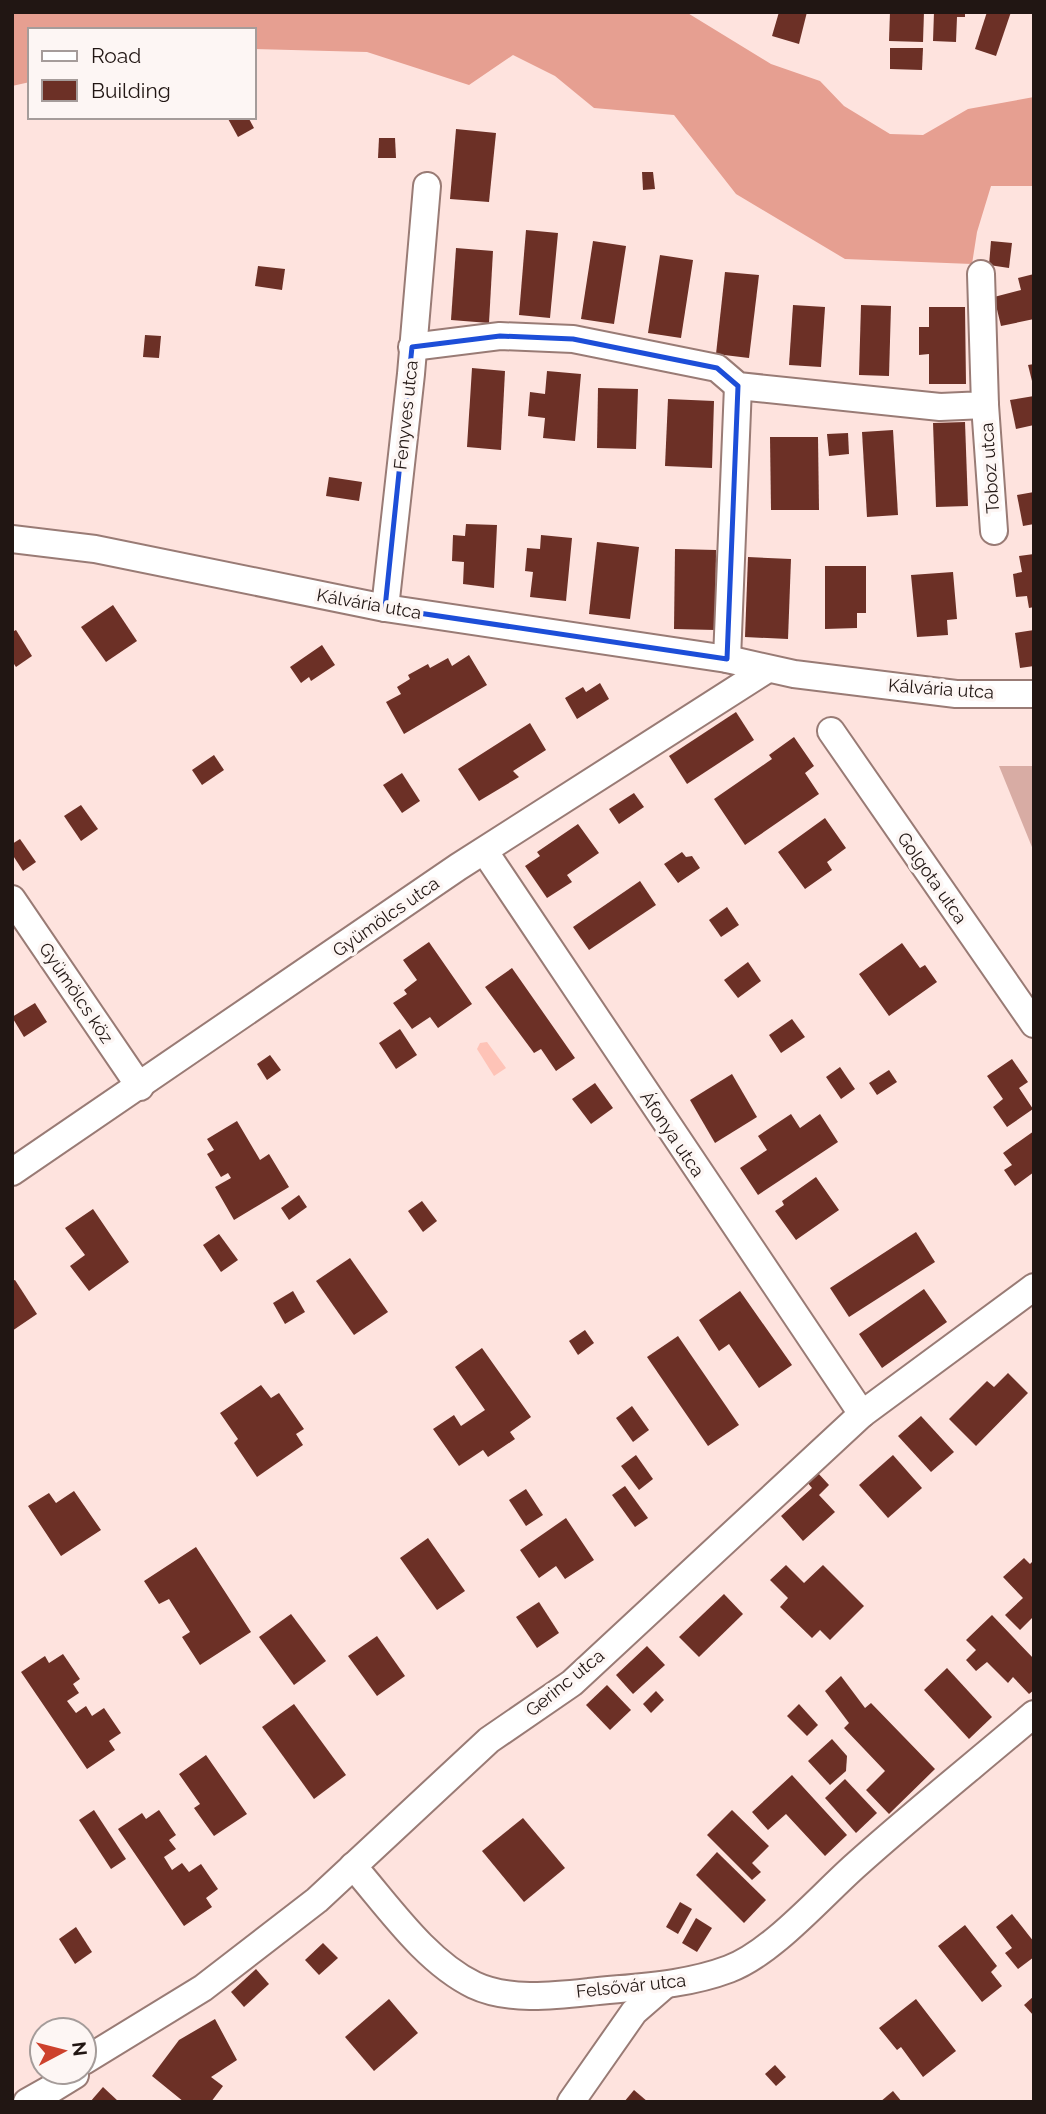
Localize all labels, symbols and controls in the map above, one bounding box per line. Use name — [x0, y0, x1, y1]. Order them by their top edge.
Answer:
legend — [28, 28, 256, 119]
text: Road — [91, 43, 141, 68]
text: Building — [91, 78, 171, 103]
street label: Fenyves utca — [389, 359, 422, 471]
street label: Toboz utca — [976, 422, 1003, 514]
street label: Kálvária utca — [315, 584, 423, 623]
street label: Kálvária utca — [887, 674, 995, 703]
street label: Golgota utca — [893, 828, 972, 928]
street label: Gyümölcs utca — [329, 872, 443, 961]
street label: Gyümölcs köz — [35, 938, 118, 1047]
street label: Áfonya utca — [636, 1086, 710, 1181]
street label: Gerinc utca — [521, 1645, 608, 1721]
street label: Felsővár utca — [575, 1969, 687, 2002]
north arrow — [28, 2016, 98, 2086]
text: N — [68, 2040, 92, 2057]

